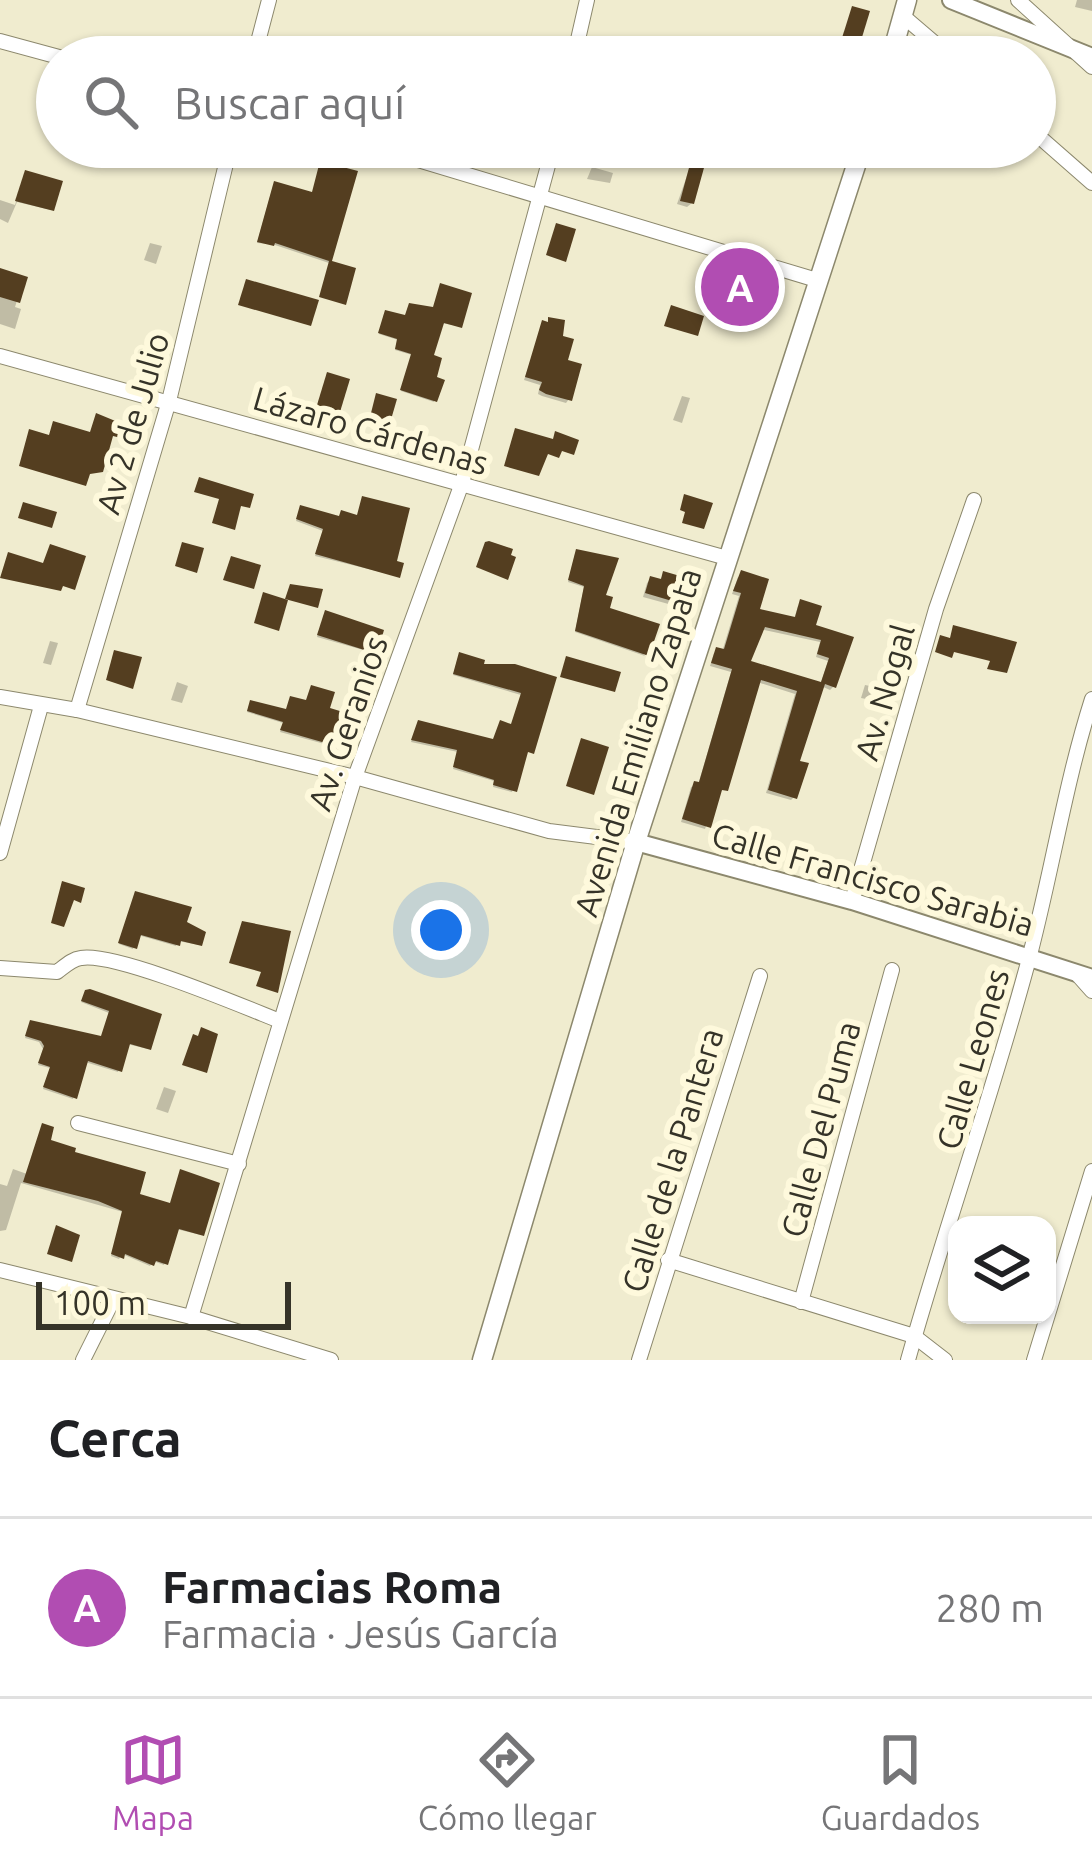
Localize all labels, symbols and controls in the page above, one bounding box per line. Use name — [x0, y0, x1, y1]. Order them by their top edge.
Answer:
search box — [36, 36, 1056, 168]
icon: search — [78, 69, 144, 135]
text: Buscar aquí — [174, 77, 405, 128]
pin: A — [701, 242, 779, 332]
street label: Av 2 de Julio — [88, 328, 176, 518]
street label: Lázaro Cárdenas — [249, 379, 493, 481]
street label: Avenida Emiliano Zapata — [566, 563, 708, 921]
street label: Av. Nogal — [847, 620, 921, 764]
street label: Av. Geranios — [300, 631, 394, 815]
street label: Calle Francisco Sarabia — [708, 815, 1038, 943]
your location — [411, 900, 471, 960]
street label: Calle Leones — [929, 965, 1015, 1153]
street label: Calle Del Puma — [773, 1017, 867, 1241]
street label: Calle de la Pantera — [614, 1023, 730, 1297]
map controls — [948, 1216, 1056, 1324]
button: layers — [948, 1216, 1056, 1324]
scale bar — [36, 1276, 291, 1329]
text: 100 m — [54, 1284, 146, 1321]
text: Cerca — [48, 1409, 182, 1467]
text: Farmacias Roma — [162, 1561, 502, 1612]
text: A — [73, 1586, 101, 1629]
text: 280 m — [935, 1586, 1044, 1629]
text: Farmacia · Jesús García — [162, 1612, 559, 1655]
tab: Mapa — [112, 1727, 194, 1836]
tab: Cómo llegar — [418, 1727, 597, 1836]
tab: Guardados — [821, 1727, 980, 1836]

